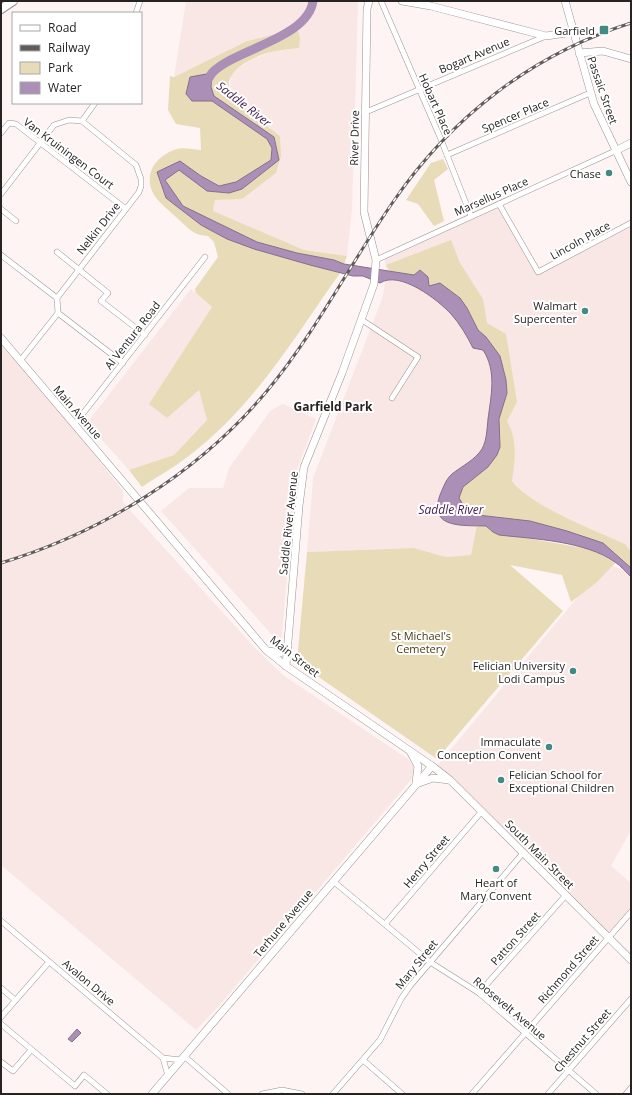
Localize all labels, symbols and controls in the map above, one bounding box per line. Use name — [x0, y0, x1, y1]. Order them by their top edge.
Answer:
legend — [12, 12, 142, 104]
text: Road — [48, 19, 77, 36]
place label: Garfield — [554, 23, 595, 38]
marker: Garfield — [598, 24, 610, 36]
street label: Bogart Avenue — [436, 33, 512, 77]
text: Railway — [48, 39, 91, 56]
street label: Passaic Street — [584, 54, 622, 126]
text: Park — [48, 59, 74, 76]
street label: Hobart Place — [416, 71, 456, 137]
water label: Saddle River — [213, 77, 276, 131]
text: Water — [48, 79, 82, 96]
street label: Spencer Place — [479, 94, 551, 136]
street label: River Drive — [346, 110, 362, 166]
street label: Van Kruiningen Court — [21, 114, 117, 192]
place label: Chase — [570, 166, 601, 181]
marker: Chase — [604, 168, 614, 178]
street label: Marsellus Place — [452, 173, 530, 219]
street label: Nelkin Drive — [73, 199, 123, 257]
street label: Lincoln Place — [547, 217, 613, 263]
street label: Al Ventura Road — [101, 298, 163, 372]
place label: Walmart Supercenter — [514, 298, 578, 326]
marker: Walmart Supercenter — [580, 306, 590, 316]
street label: Main Avenue — [50, 382, 106, 442]
district label: Garfield Park — [294, 398, 373, 415]
street label: Saddle River Avenue — [275, 470, 301, 576]
water label: Saddle River — [419, 501, 485, 518]
park label: St Michael's Cemetery — [391, 628, 451, 656]
street label: Main Street — [267, 632, 323, 680]
place label: Felician University Lodi Campus — [473, 658, 565, 686]
marker: Felician University Lodi Campus — [568, 666, 578, 676]
place label: Immaculate Conception Convent — [437, 734, 541, 762]
marker: Immaculate Conception Convent — [544, 742, 554, 752]
place label: Felician School for Exceptional Children — [509, 767, 614, 795]
marker: Felician School for Exceptional Children — [496, 775, 506, 785]
street label: South Main Street — [502, 816, 578, 892]
street label: Henry Street — [399, 831, 453, 891]
marker: Heart of Mary Convent — [491, 864, 501, 874]
place label: Heart of Mary Convent — [460, 875, 532, 903]
street label: Terhune Avenue — [250, 886, 316, 960]
street label: Patton Street — [487, 908, 543, 968]
street label: Richmond Street — [534, 932, 602, 1006]
street label: Mary Street — [391, 936, 441, 992]
street label: Avalon Drive — [59, 956, 119, 1008]
street label: Roosevelt Avenue — [470, 973, 550, 1043]
street label: Chestnut Street — [550, 1005, 614, 1075]

